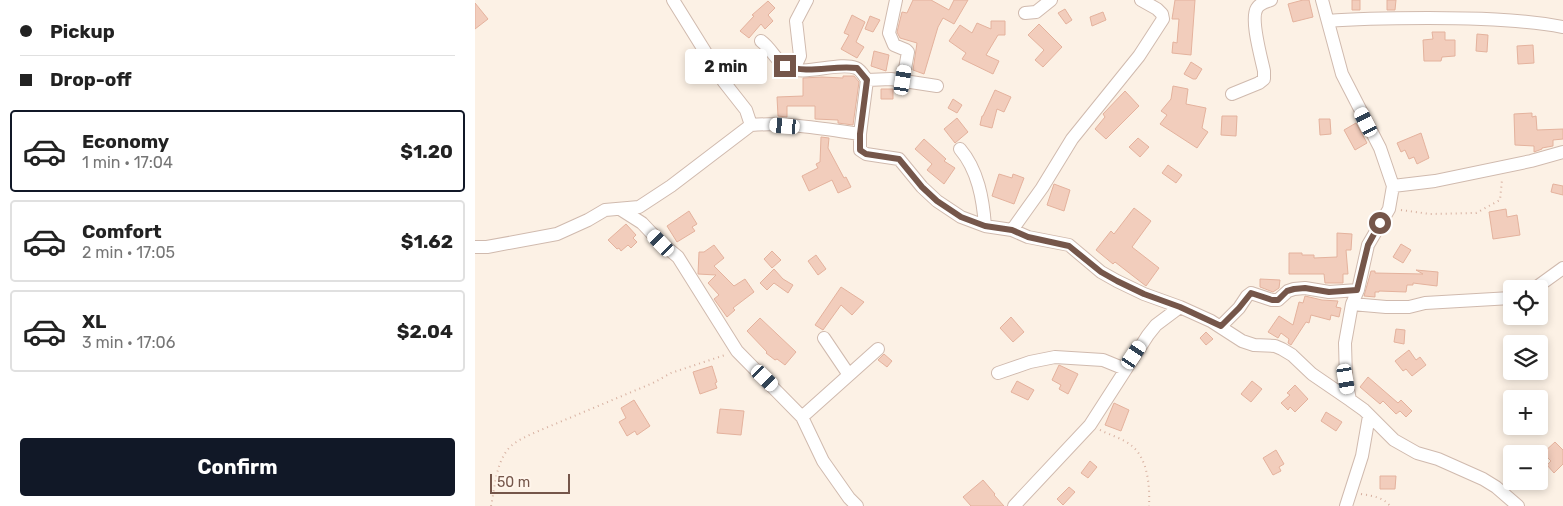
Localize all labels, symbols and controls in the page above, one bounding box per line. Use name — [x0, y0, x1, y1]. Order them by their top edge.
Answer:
text: Pickup — [50, 20, 115, 43]
callout: 2 min — [685, 48, 767, 84]
route end — [774, 55, 796, 77]
text: 2 min — [704, 57, 748, 76]
car — [893, 64, 912, 96]
text: Drop-off — [50, 68, 132, 91]
car — [1352, 105, 1379, 139]
car — [769, 117, 800, 135]
icon: car — [22, 129, 67, 174]
text: Economy — [82, 130, 169, 153]
text: $1.20 — [400, 140, 453, 163]
text: 1 min · 17:04 — [82, 153, 173, 172]
route start — [1369, 212, 1391, 234]
icon: car — [22, 219, 67, 264]
text: Comfort — [82, 220, 162, 243]
car — [645, 227, 676, 259]
text: $1.62 — [401, 230, 453, 253]
text: 2 min · 17:05 — [82, 243, 175, 262]
map controls — [1503, 280, 1548, 490]
button: locate — [1503, 280, 1548, 325]
icon: car — [22, 309, 67, 354]
text: XL — [82, 310, 106, 333]
text: $2.04 — [397, 320, 453, 343]
text: 3 min · 17:06 — [82, 333, 175, 352]
button: layers — [1503, 335, 1548, 380]
car — [1119, 338, 1148, 372]
car — [749, 362, 781, 394]
car — [1336, 363, 1355, 395]
button: + — [1503, 390, 1548, 435]
button: Confirm — [20, 438, 455, 496]
button: − — [1503, 445, 1548, 490]
scale bar — [490, 471, 570, 494]
text: 50 m — [497, 474, 530, 491]

